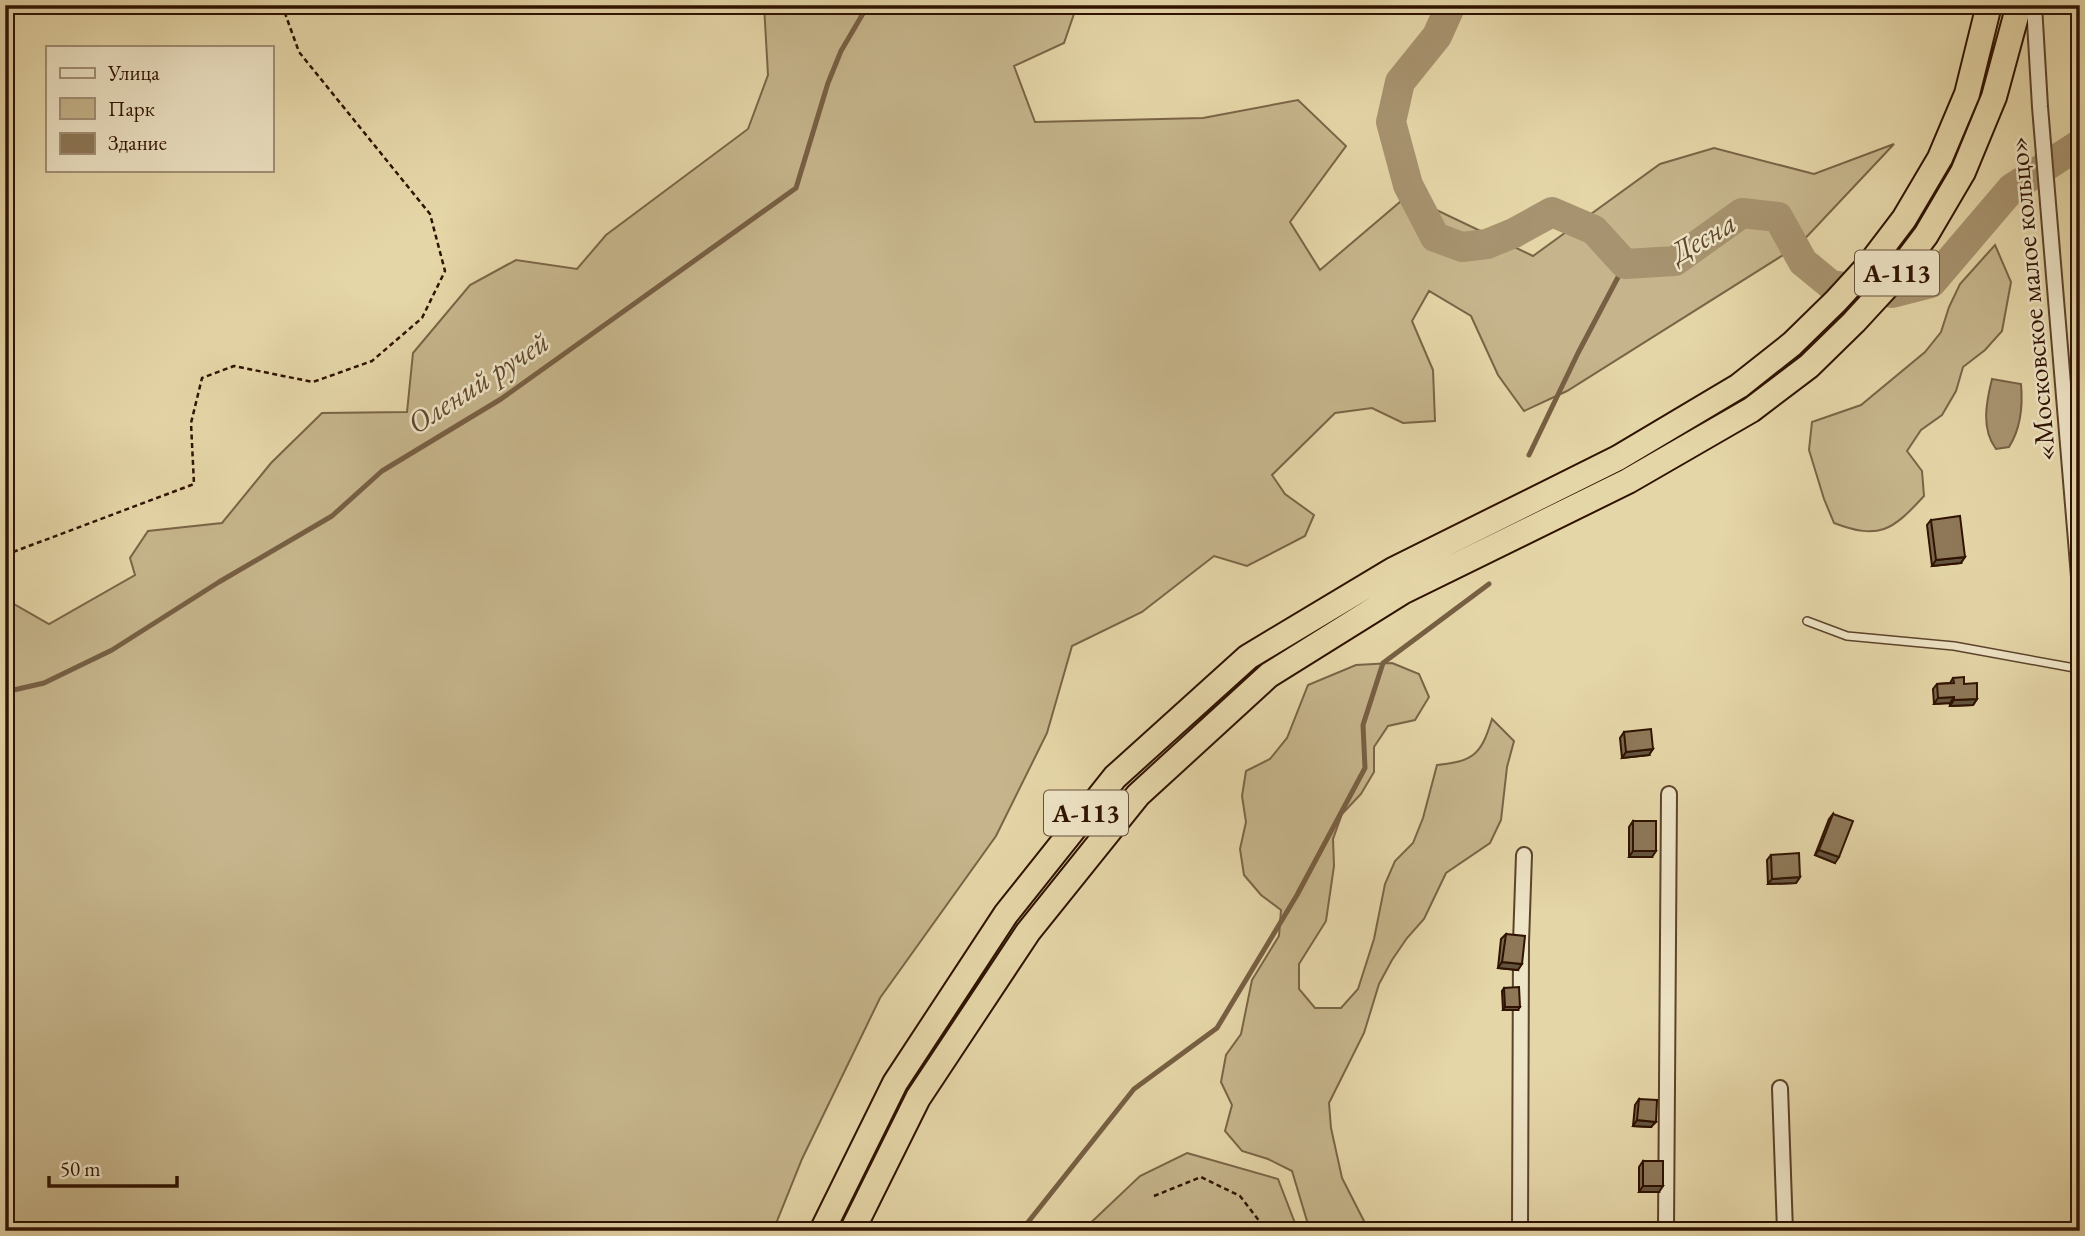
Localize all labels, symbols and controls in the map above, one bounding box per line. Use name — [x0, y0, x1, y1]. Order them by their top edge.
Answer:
legend — [46, 46, 273, 172]
text: Улица — [107, 59, 160, 86]
text: Парк — [108, 95, 155, 122]
text: Здание — [108, 129, 167, 156]
street label: «Московское малое кольцо» — [1999, 135, 2063, 463]
water label: Десна — [1661, 203, 1743, 272]
road number: А-113 — [1855, 250, 1939, 296]
water label: Олений ручей — [400, 322, 556, 442]
road number: А-113 — [1044, 790, 1128, 835]
scale bar — [49, 1145, 177, 1189]
text: 50 m — [60, 1155, 101, 1182]

